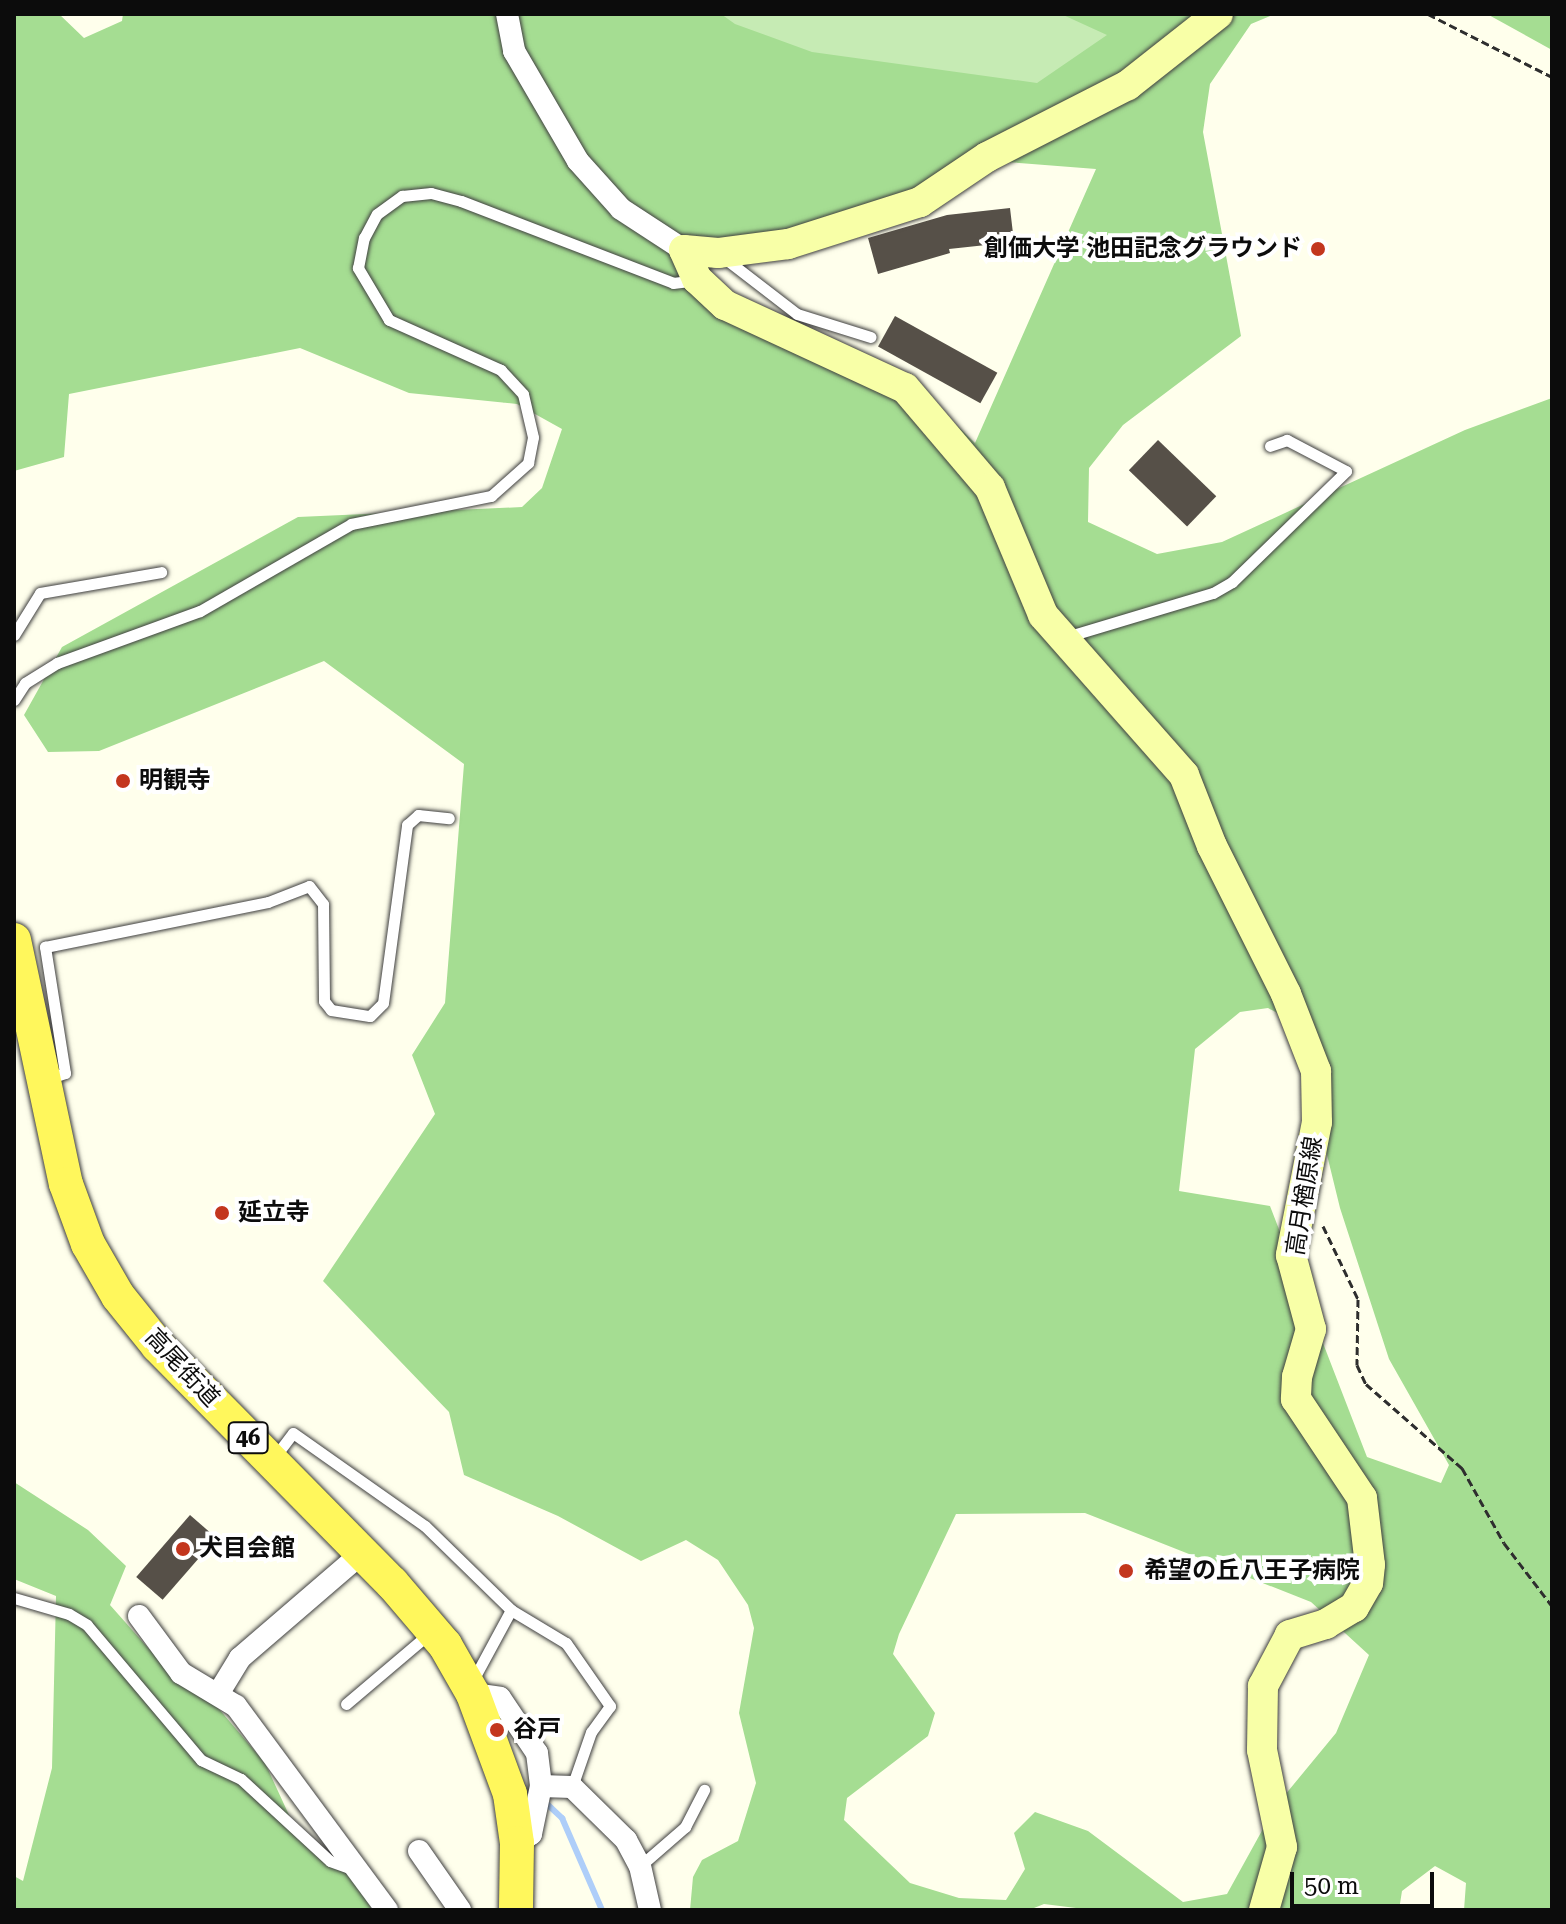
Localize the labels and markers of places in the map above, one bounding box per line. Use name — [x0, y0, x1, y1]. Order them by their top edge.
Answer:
place label: 創価大学 池田記念グラウンド — [984, 235, 1302, 263]
marker: 創価大学 池田記念グラウンド — [1309, 240, 1327, 258]
place label: 明観寺 — [139, 767, 211, 795]
marker: 明観寺 — [114, 772, 132, 790]
place label: 延立寺 — [238, 1199, 310, 1227]
marker: 延立寺 — [213, 1204, 231, 1222]
place label: 犬目会館 — [199, 1535, 295, 1563]
marker: 犬目会館 — [174, 1540, 192, 1558]
place label: 希望の丘八王子病院 — [1144, 1557, 1360, 1585]
marker: 希望の丘八王子病院 — [1115, 1560, 1137, 1582]
place label: 谷戸 — [513, 1716, 561, 1744]
marker: 谷戸 — [488, 1721, 506, 1739]

